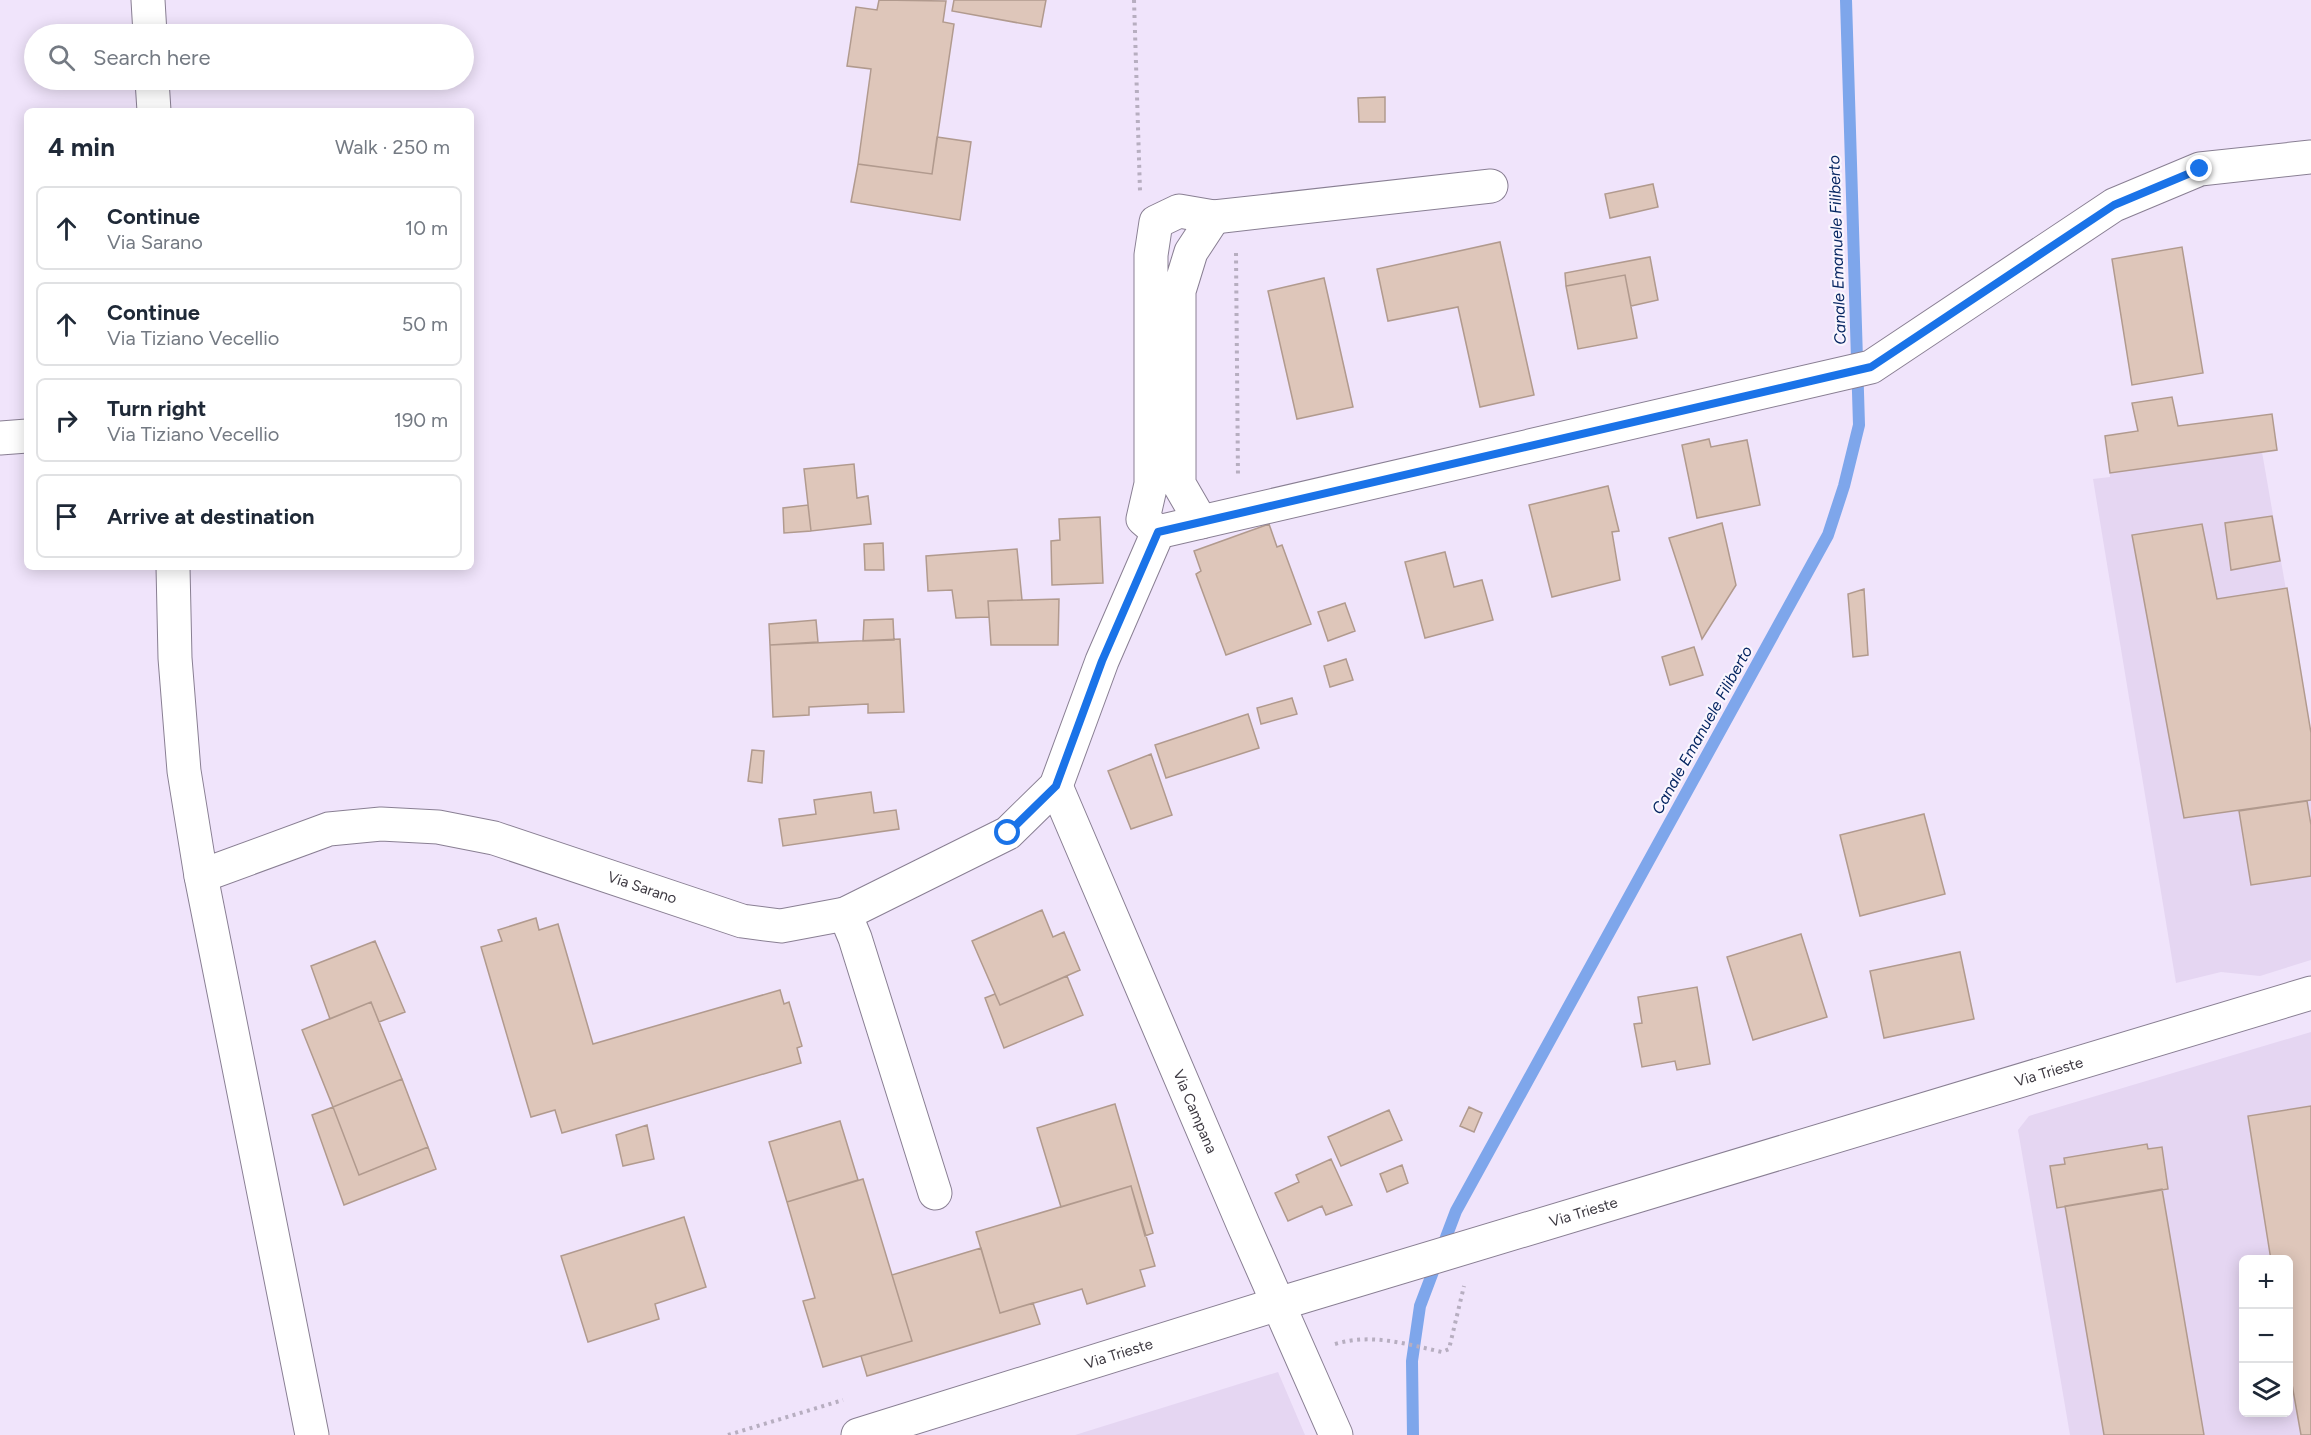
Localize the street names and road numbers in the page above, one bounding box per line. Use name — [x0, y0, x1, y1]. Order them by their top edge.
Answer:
street label: Via Sarano — [605, 868, 679, 908]
street label: Via Trieste — [2013, 1053, 2085, 1091]
street label: Via Campana — [1169, 1067, 1221, 1156]
street label: Via Trieste — [1547, 1193, 1620, 1231]
street label: Via Trieste — [1082, 1335, 1155, 1373]

